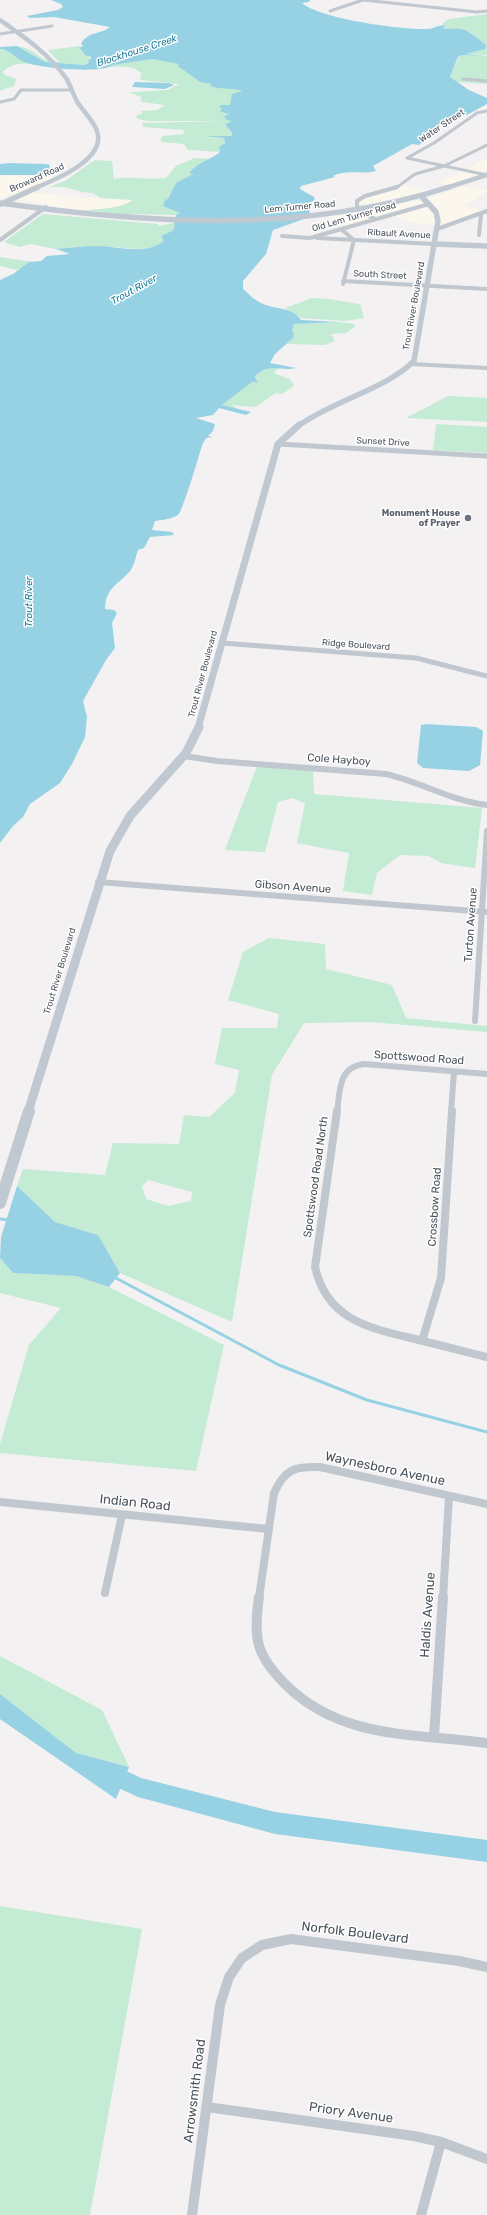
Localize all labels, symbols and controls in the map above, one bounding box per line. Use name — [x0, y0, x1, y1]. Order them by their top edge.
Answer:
water label: Blockhouse Creek — [96, 32, 178, 70]
street label: Water Street — [417, 107, 467, 145]
street label: Broward Road — [8, 161, 66, 195]
street label: Lem Turner Road — [264, 199, 336, 215]
street label: Old Lem Turner Road — [311, 200, 397, 234]
street label: Ribault Avenue — [367, 227, 431, 241]
street label: Trout River Boulevard — [401, 261, 427, 351]
street label: South Street — [353, 268, 407, 282]
water label: Trout River — [109, 272, 159, 308]
street label: Sunset Drive — [356, 435, 410, 449]
place label: Monument House of Prayer — [382, 508, 460, 529]
marker: Monument House of Prayer — [463, 513, 473, 523]
water label: Trout River — [23, 577, 35, 627]
street label: Trout River Boulevard — [186, 629, 220, 719]
street label: Ridge Boulevard — [322, 637, 390, 653]
street label: Cole Hayboy — [307, 751, 371, 769]
street label: Gibson Avenue — [254, 878, 332, 896]
street label: Turton Avenue — [462, 887, 480, 963]
street label: Trout River Boulevard — [42, 926, 78, 1016]
street label: Spottswood Road — [373, 1048, 465, 1068]
street label: Spottswood Road North — [301, 1116, 331, 1238]
street label: Crossbow Road — [426, 1167, 444, 1247]
street label: Waynesboro Avenue — [324, 1449, 446, 1489]
street label: Indian Road — [99, 1492, 171, 1514]
street label: Haldis Avenue — [417, 1572, 439, 1658]
street label: Norfolk Boulevard — [301, 1919, 409, 1947]
street label: Arrowsmith Road — [181, 2038, 209, 2144]
street label: Priory Avenue — [308, 2099, 394, 2127]

